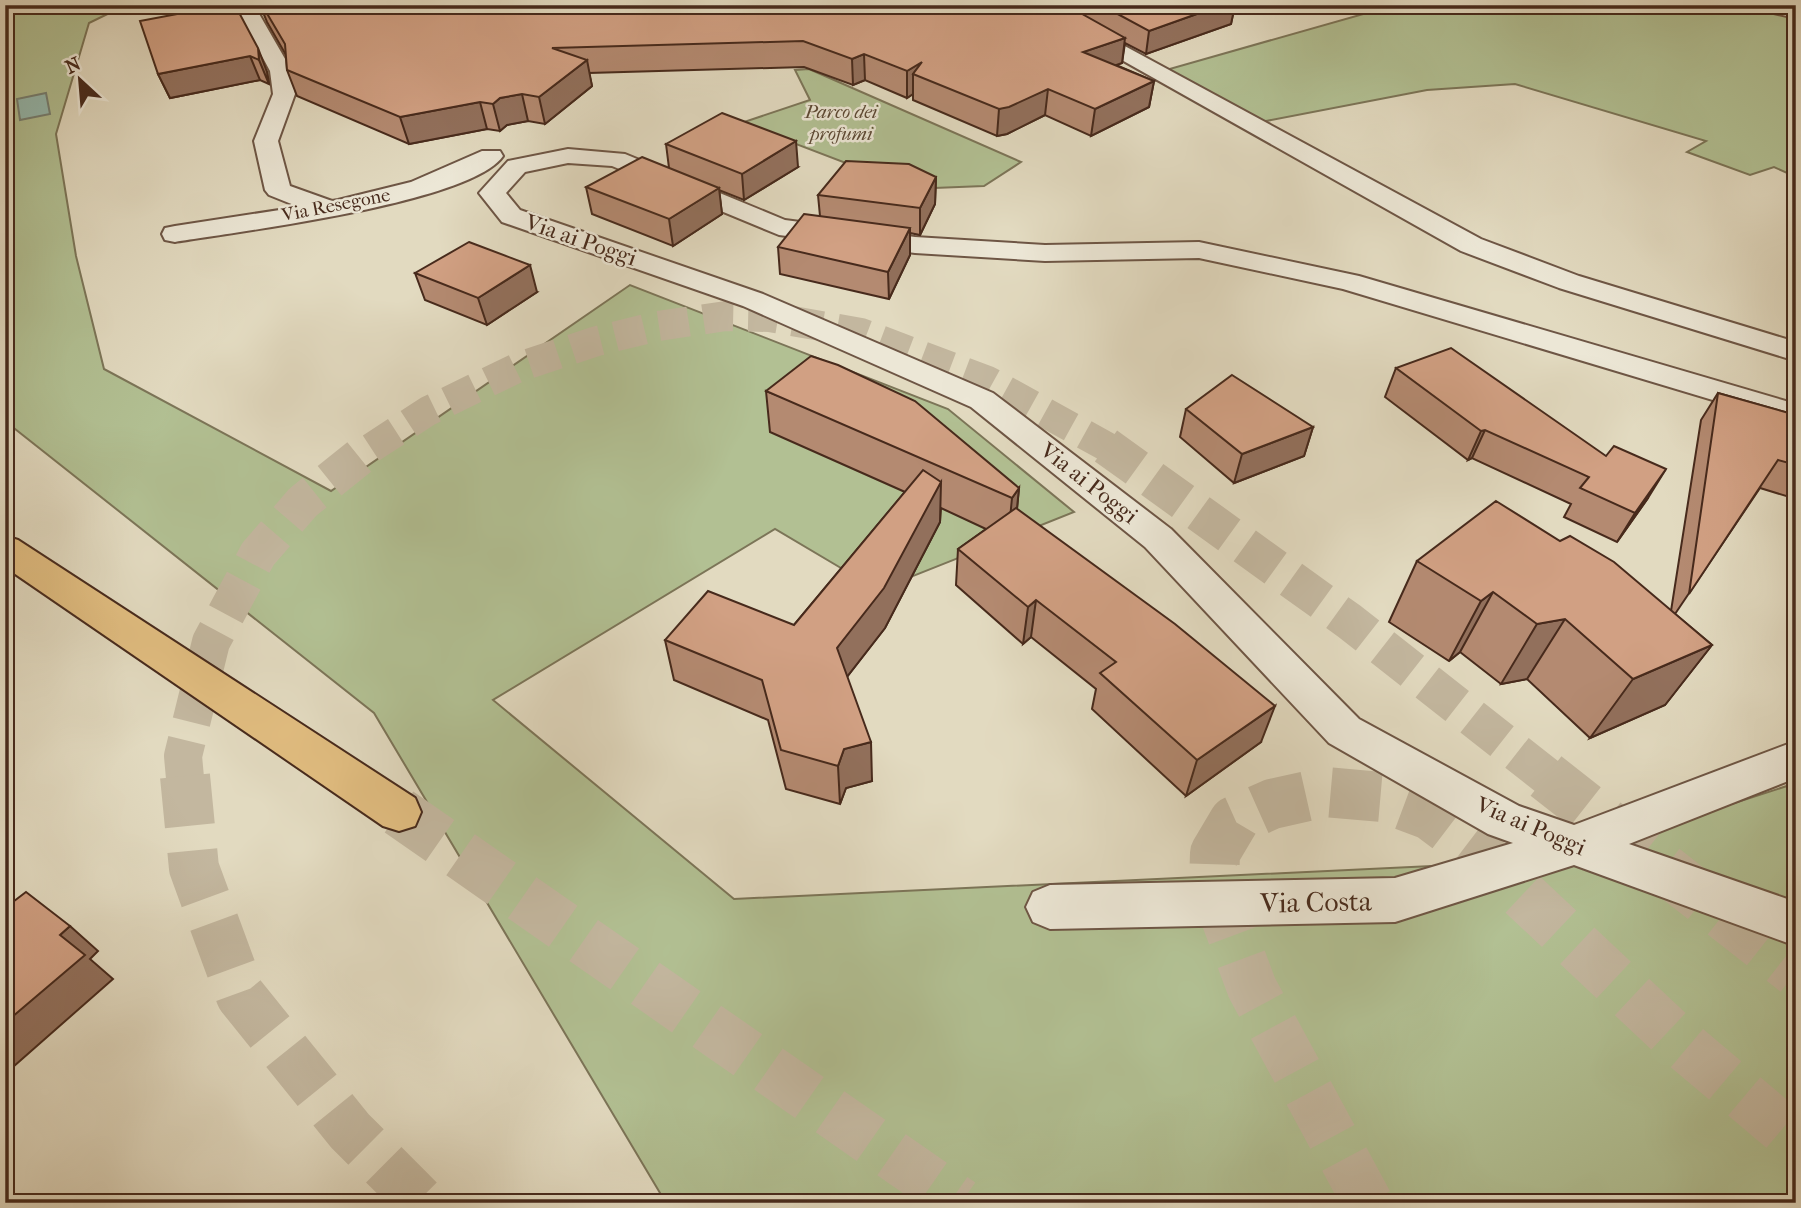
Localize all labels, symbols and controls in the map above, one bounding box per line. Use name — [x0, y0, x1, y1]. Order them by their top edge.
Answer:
north arrow — [46, 46, 116, 116]
text: N — [62, 52, 85, 79]
park label: Parco dei profumi — [804, 101, 879, 145]
street label: Via Resegone — [279, 184, 392, 226]
street label: Via ai Poggi — [521, 208, 640, 272]
street label: Via ai Poggi — [1034, 436, 1143, 530]
street label: Via ai Poggi — [1471, 790, 1590, 861]
street label: Via Costa — [1259, 885, 1373, 919]

